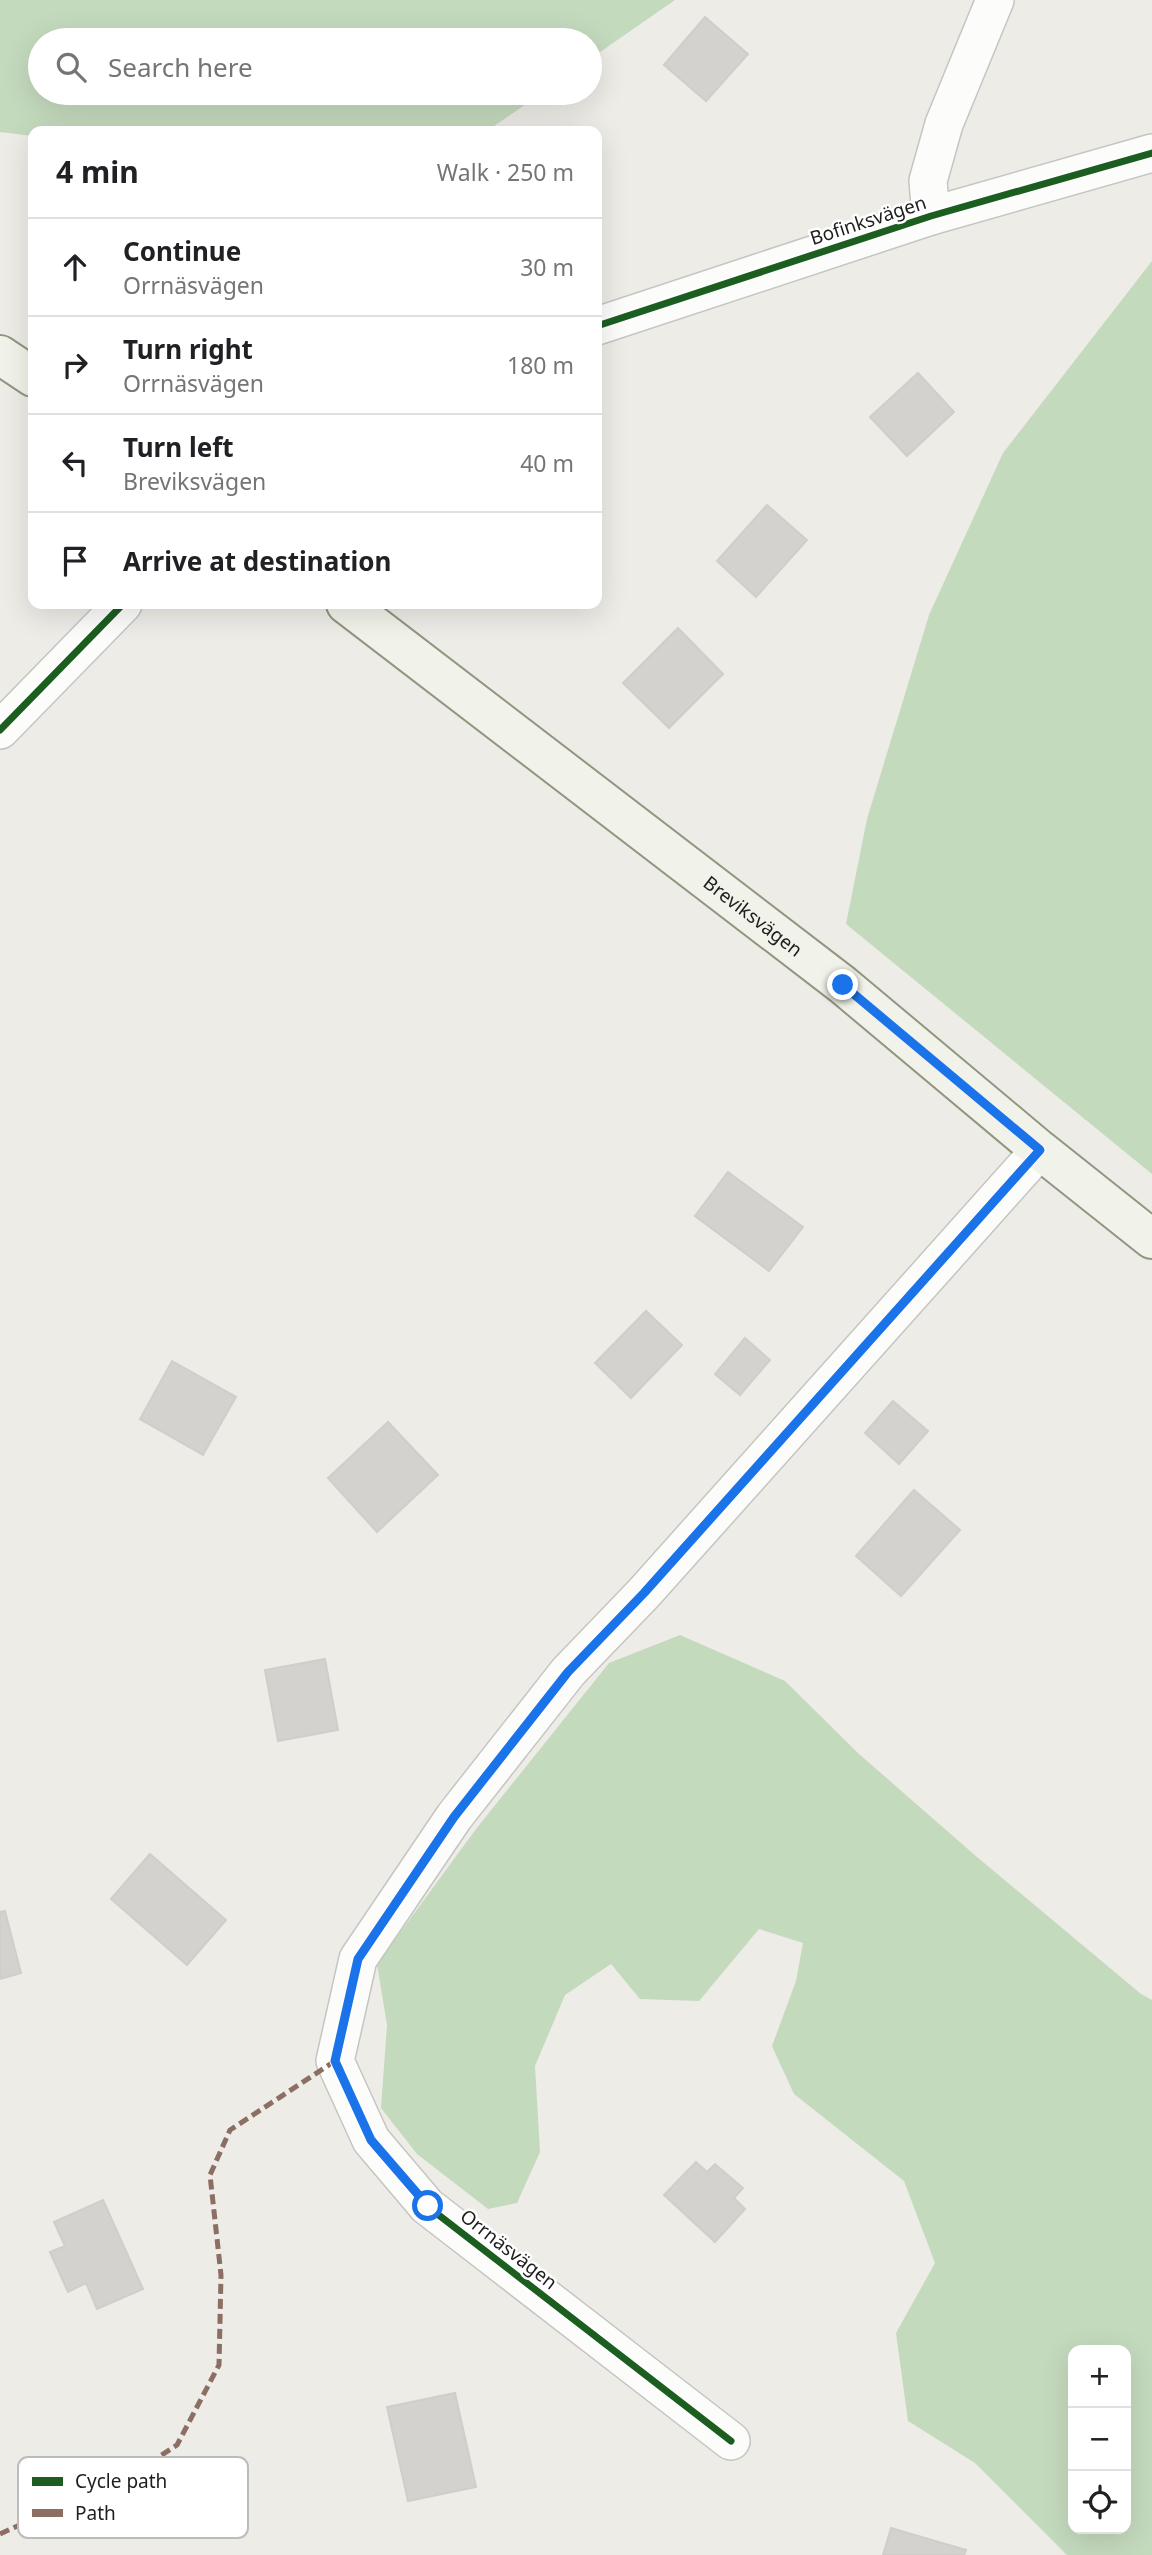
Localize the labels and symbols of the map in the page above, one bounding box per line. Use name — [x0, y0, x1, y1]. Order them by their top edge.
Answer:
street label: Bofinksvägen — [807, 189, 929, 251]
street label: Breviksvägen — [698, 870, 808, 962]
route end — [827, 969, 858, 1000]
route start — [412, 2190, 443, 2221]
street label: Orrnäsvägen — [455, 2203, 563, 2295]
legend — [18, 2457, 248, 2538]
text: Cycle path — [75, 2468, 167, 2494]
text: Path — [75, 2500, 116, 2526]

